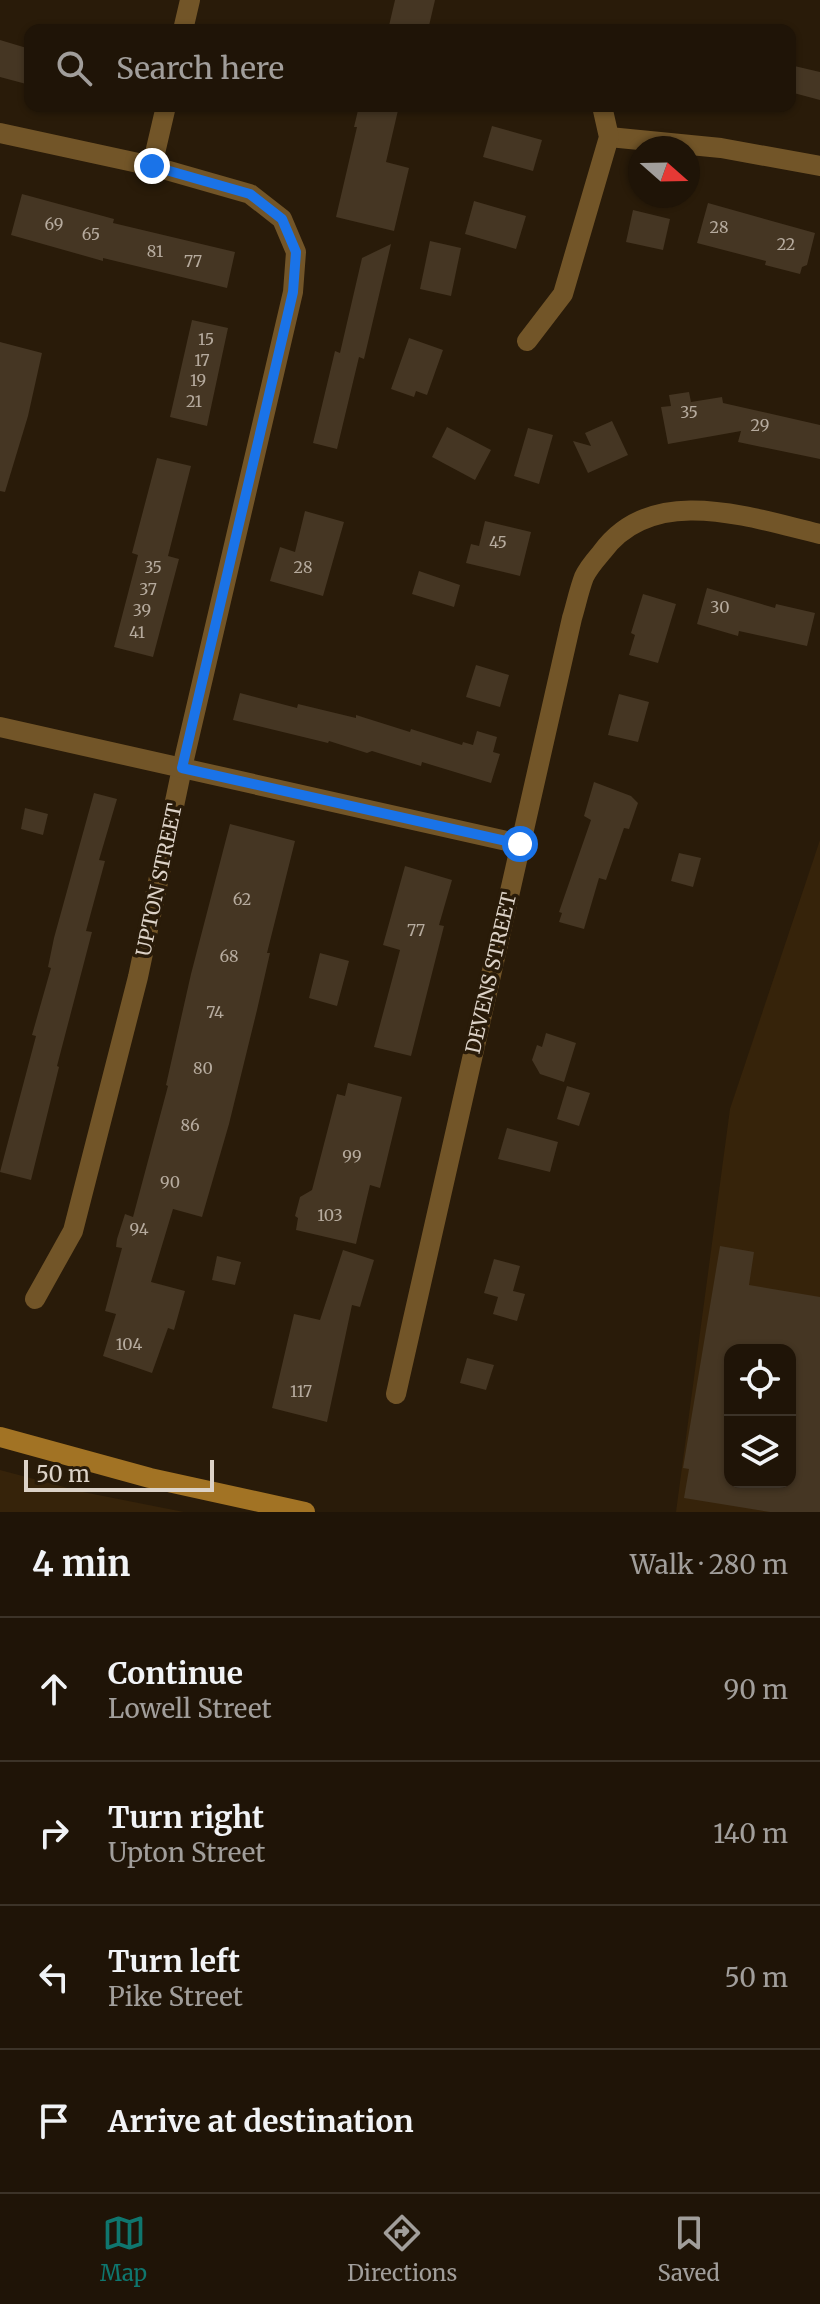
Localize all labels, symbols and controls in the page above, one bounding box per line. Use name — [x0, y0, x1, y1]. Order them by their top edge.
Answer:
search box — [24, 24, 796, 112]
icon: search — [52, 46, 96, 90]
text: Search here — [116, 49, 284, 87]
north arrow — [628, 136, 700, 208]
route end — [134, 148, 170, 184]
house number: 69 — [45, 214, 63, 234]
house number: 28 — [710, 217, 728, 237]
house number: 65 — [82, 224, 100, 244]
house number: 22 — [777, 234, 795, 254]
house number: 81 — [147, 241, 163, 261]
house number: 77 — [184, 251, 202, 271]
house number: 15 — [198, 329, 214, 349]
house number: 17 — [194, 350, 210, 370]
house number: 19 — [190, 370, 206, 390]
house number: 21 — [186, 391, 202, 411]
house number: 35 — [680, 402, 698, 422]
house number: 29 — [751, 415, 769, 435]
house number: 45 — [489, 532, 507, 552]
house number: 35 — [144, 557, 162, 577]
house number: 28 — [294, 557, 312, 577]
house number: 37 — [139, 579, 157, 599]
house number: 30 — [710, 597, 730, 617]
house number: 39 — [133, 600, 151, 620]
house number: 41 — [129, 622, 145, 642]
street label: UPTON STREET — [130, 801, 187, 958]
route start — [502, 826, 538, 862]
house number: 62 — [233, 889, 251, 909]
street label: DEVENS STREET — [460, 890, 521, 1056]
house number: 77 — [407, 920, 425, 940]
house number: 68 — [219, 946, 239, 966]
house number: 74 — [206, 1002, 224, 1022]
house number: 80 — [193, 1058, 213, 1078]
house number: 86 — [180, 1115, 200, 1135]
house number: 99 — [342, 1146, 362, 1166]
house number: 90 — [160, 1172, 180, 1192]
house number: 103 — [317, 1205, 343, 1225]
house number: 94 — [129, 1219, 149, 1239]
house number: 104 — [116, 1334, 142, 1354]
map controls — [724, 1344, 796, 1488]
button: locate — [724, 1344, 796, 1416]
house number: 117 — [290, 1381, 312, 1401]
button: layers — [724, 1416, 796, 1488]
scale bar — [24, 1456, 214, 1492]
text: 50 m — [36, 1460, 90, 1488]
text: 4 min — [32, 1543, 130, 1585]
text: Walk · 280 m — [630, 1548, 788, 1581]
text: Continue — [108, 1654, 243, 1692]
icon: ahead — [32, 1667, 76, 1711]
text: 90 m — [724, 1673, 788, 1706]
text: Lowell Street — [108, 1692, 272, 1725]
text: Turn right — [108, 1798, 264, 1836]
icon: right — [32, 1811, 76, 1855]
text: 140 m — [713, 1817, 788, 1850]
text: Upton Street — [108, 1836, 265, 1869]
text: Turn left — [108, 1942, 240, 1980]
icon: left — [32, 1955, 76, 1999]
text: 50 m — [724, 1961, 788, 1994]
text: Pike Street — [108, 1980, 243, 2013]
icon: arrive — [32, 2099, 76, 2143]
text: Arrive at destination — [108, 2102, 414, 2140]
tab: Map — [100, 2211, 147, 2287]
tab: Directions — [347, 2211, 457, 2287]
tab: Saved — [658, 2211, 720, 2287]

